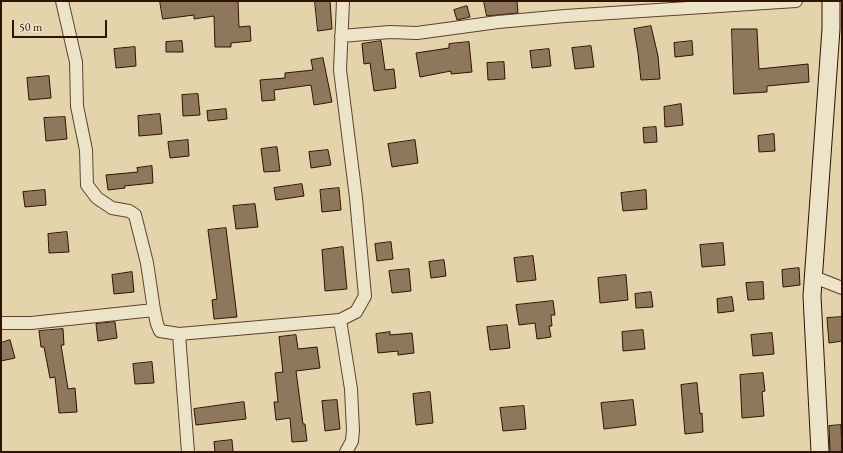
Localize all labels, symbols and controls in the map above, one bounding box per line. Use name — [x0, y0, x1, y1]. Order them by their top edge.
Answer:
scale bar — [14, 12, 109, 38]
text: 50 m — [19, 19, 42, 35]

